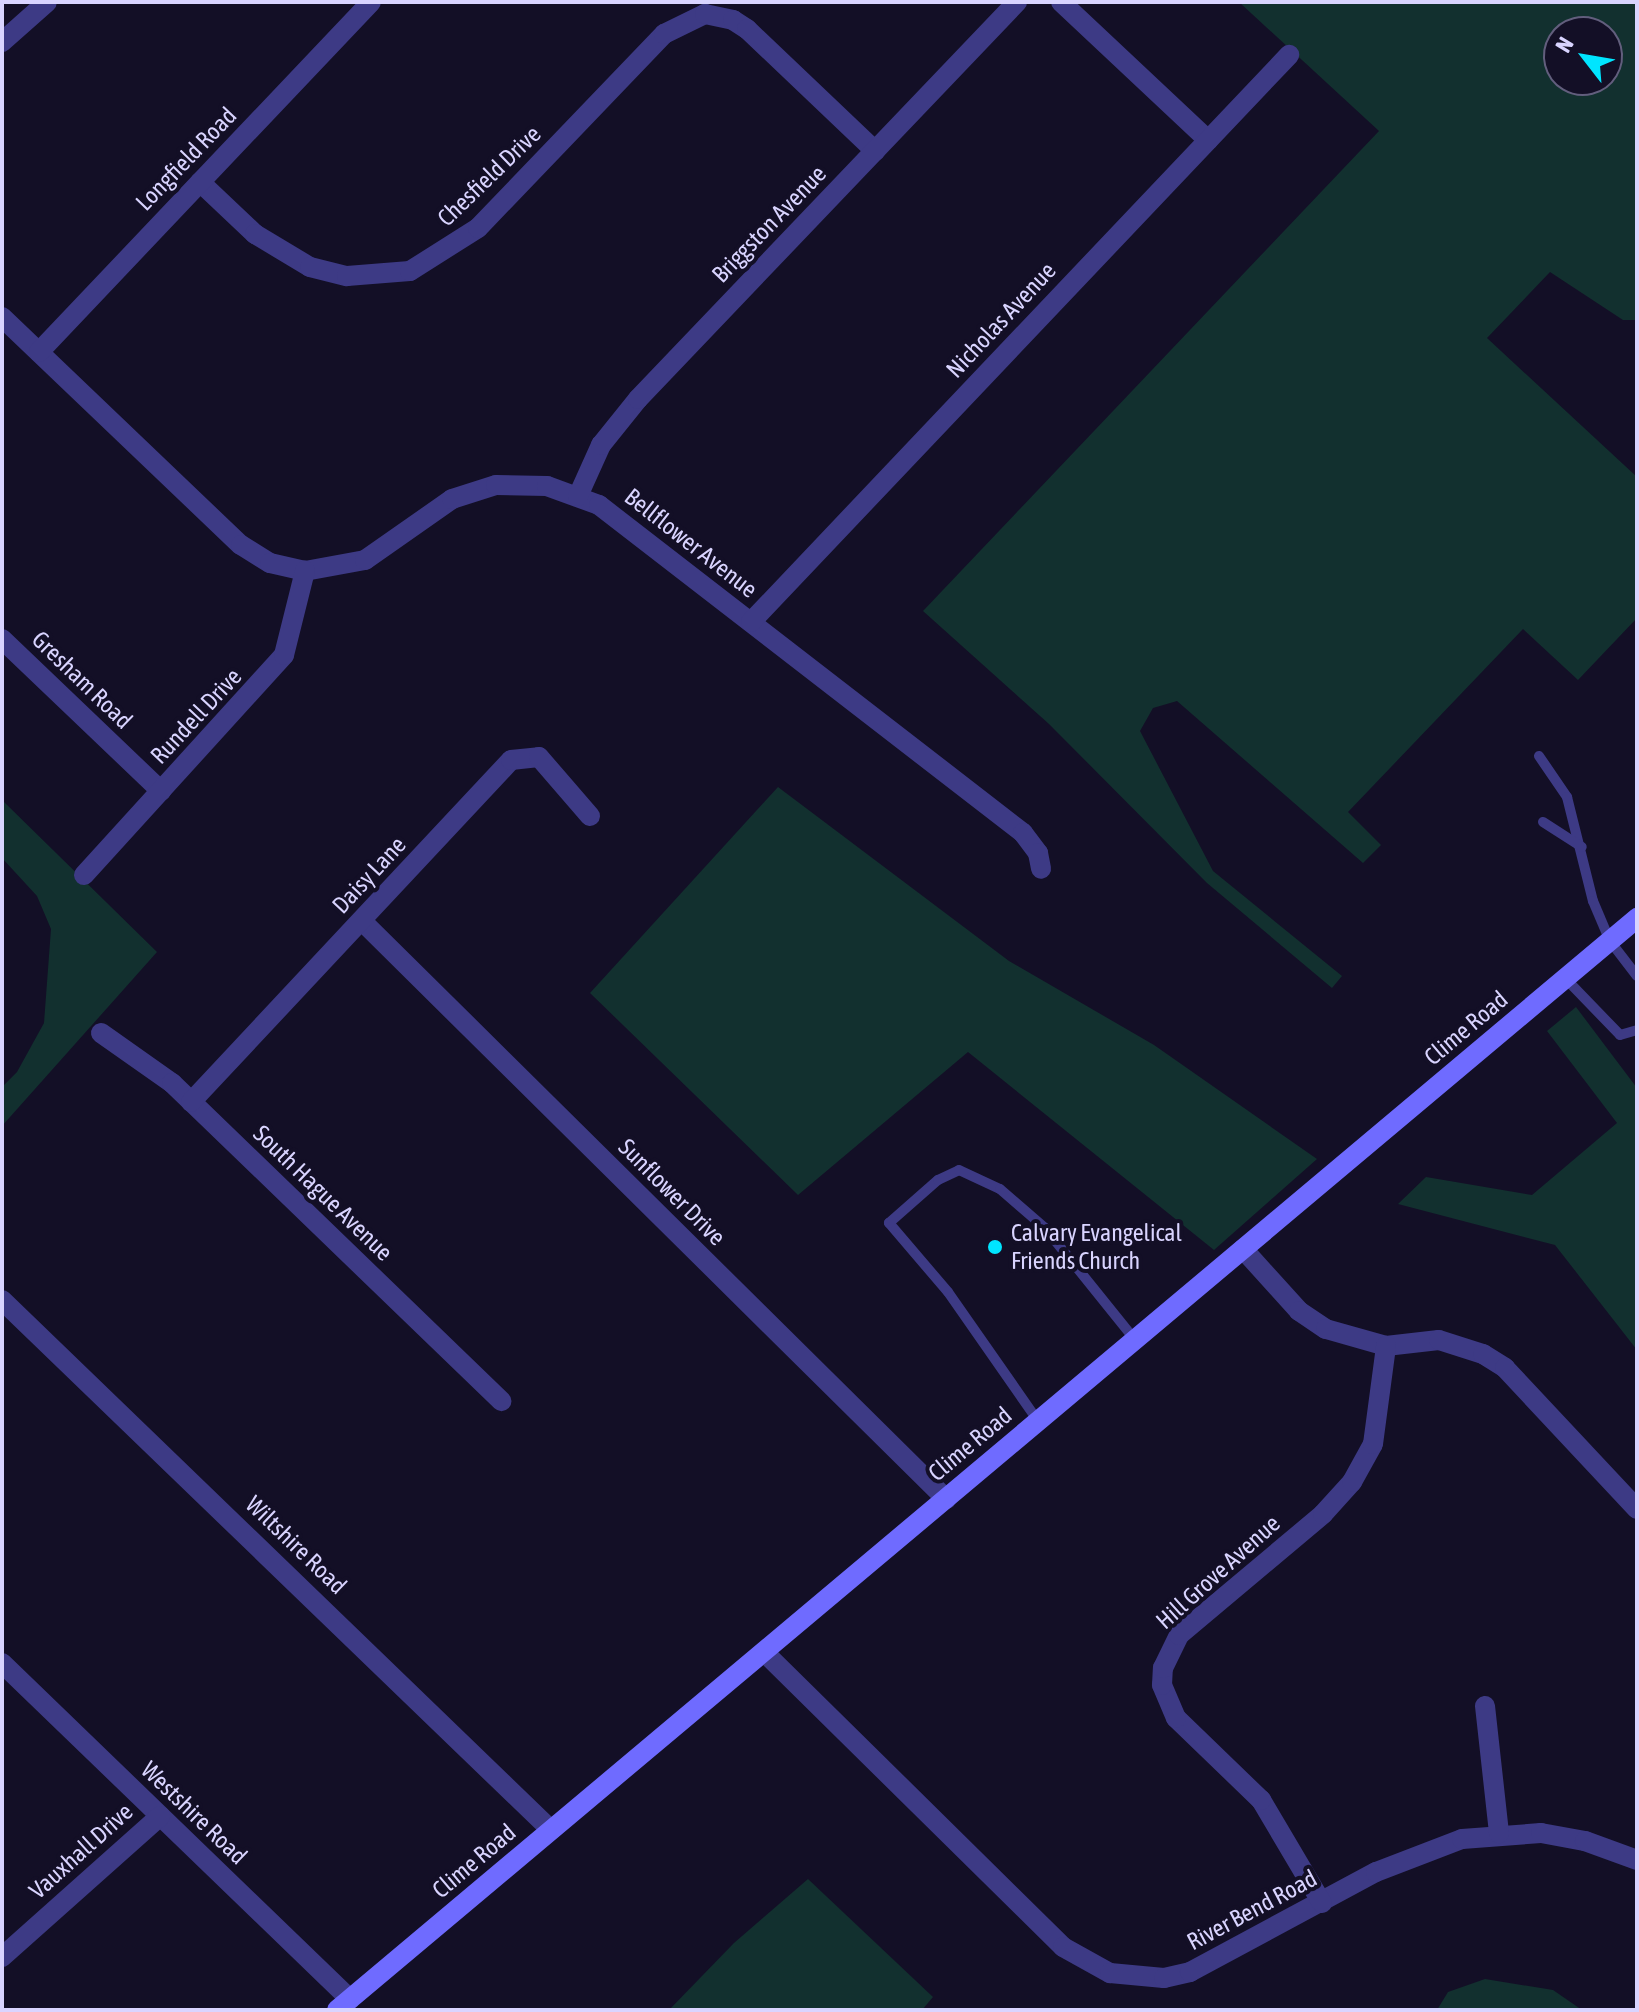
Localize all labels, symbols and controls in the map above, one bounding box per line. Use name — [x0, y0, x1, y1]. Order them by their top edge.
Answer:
north arrow — [1543, 16, 1623, 96]
text: N — [1550, 32, 1579, 57]
street label: Longfield Road — [130, 101, 242, 217]
street label: Chesfield Drive — [431, 120, 547, 232]
street label: Briggston Avenue — [706, 159, 832, 289]
street label: Nicholas Avenue — [940, 256, 1062, 384]
street label: Bellflower Avenue — [619, 482, 763, 604]
street label: Gresham Road — [26, 625, 138, 735]
street label: Rundell Drive — [145, 662, 247, 770]
street label: Daisy Lane — [326, 831, 412, 919]
street label: Clime Road — [1418, 985, 1514, 1071]
street label: South Hague Avenue — [247, 1119, 399, 1267]
street label: Sunflower Drive — [613, 1133, 731, 1251]
place label: Calvary Evangelical Friends Church — [1011, 1219, 1182, 1275]
marker: Calvary Evangelical Friends Church — [986, 1238, 1004, 1256]
street label: Clime Road — [922, 1401, 1018, 1487]
street label: Wiltshire Road — [240, 1490, 352, 1600]
street label: Hill Grove Avenue — [1150, 1509, 1286, 1635]
street label: Westshire Road — [135, 1756, 253, 1870]
street label: Vauxhall Drive — [23, 1797, 139, 1905]
street label: Clime Road — [426, 1818, 522, 1904]
street label: River Bend Road — [1182, 1864, 1322, 1956]

